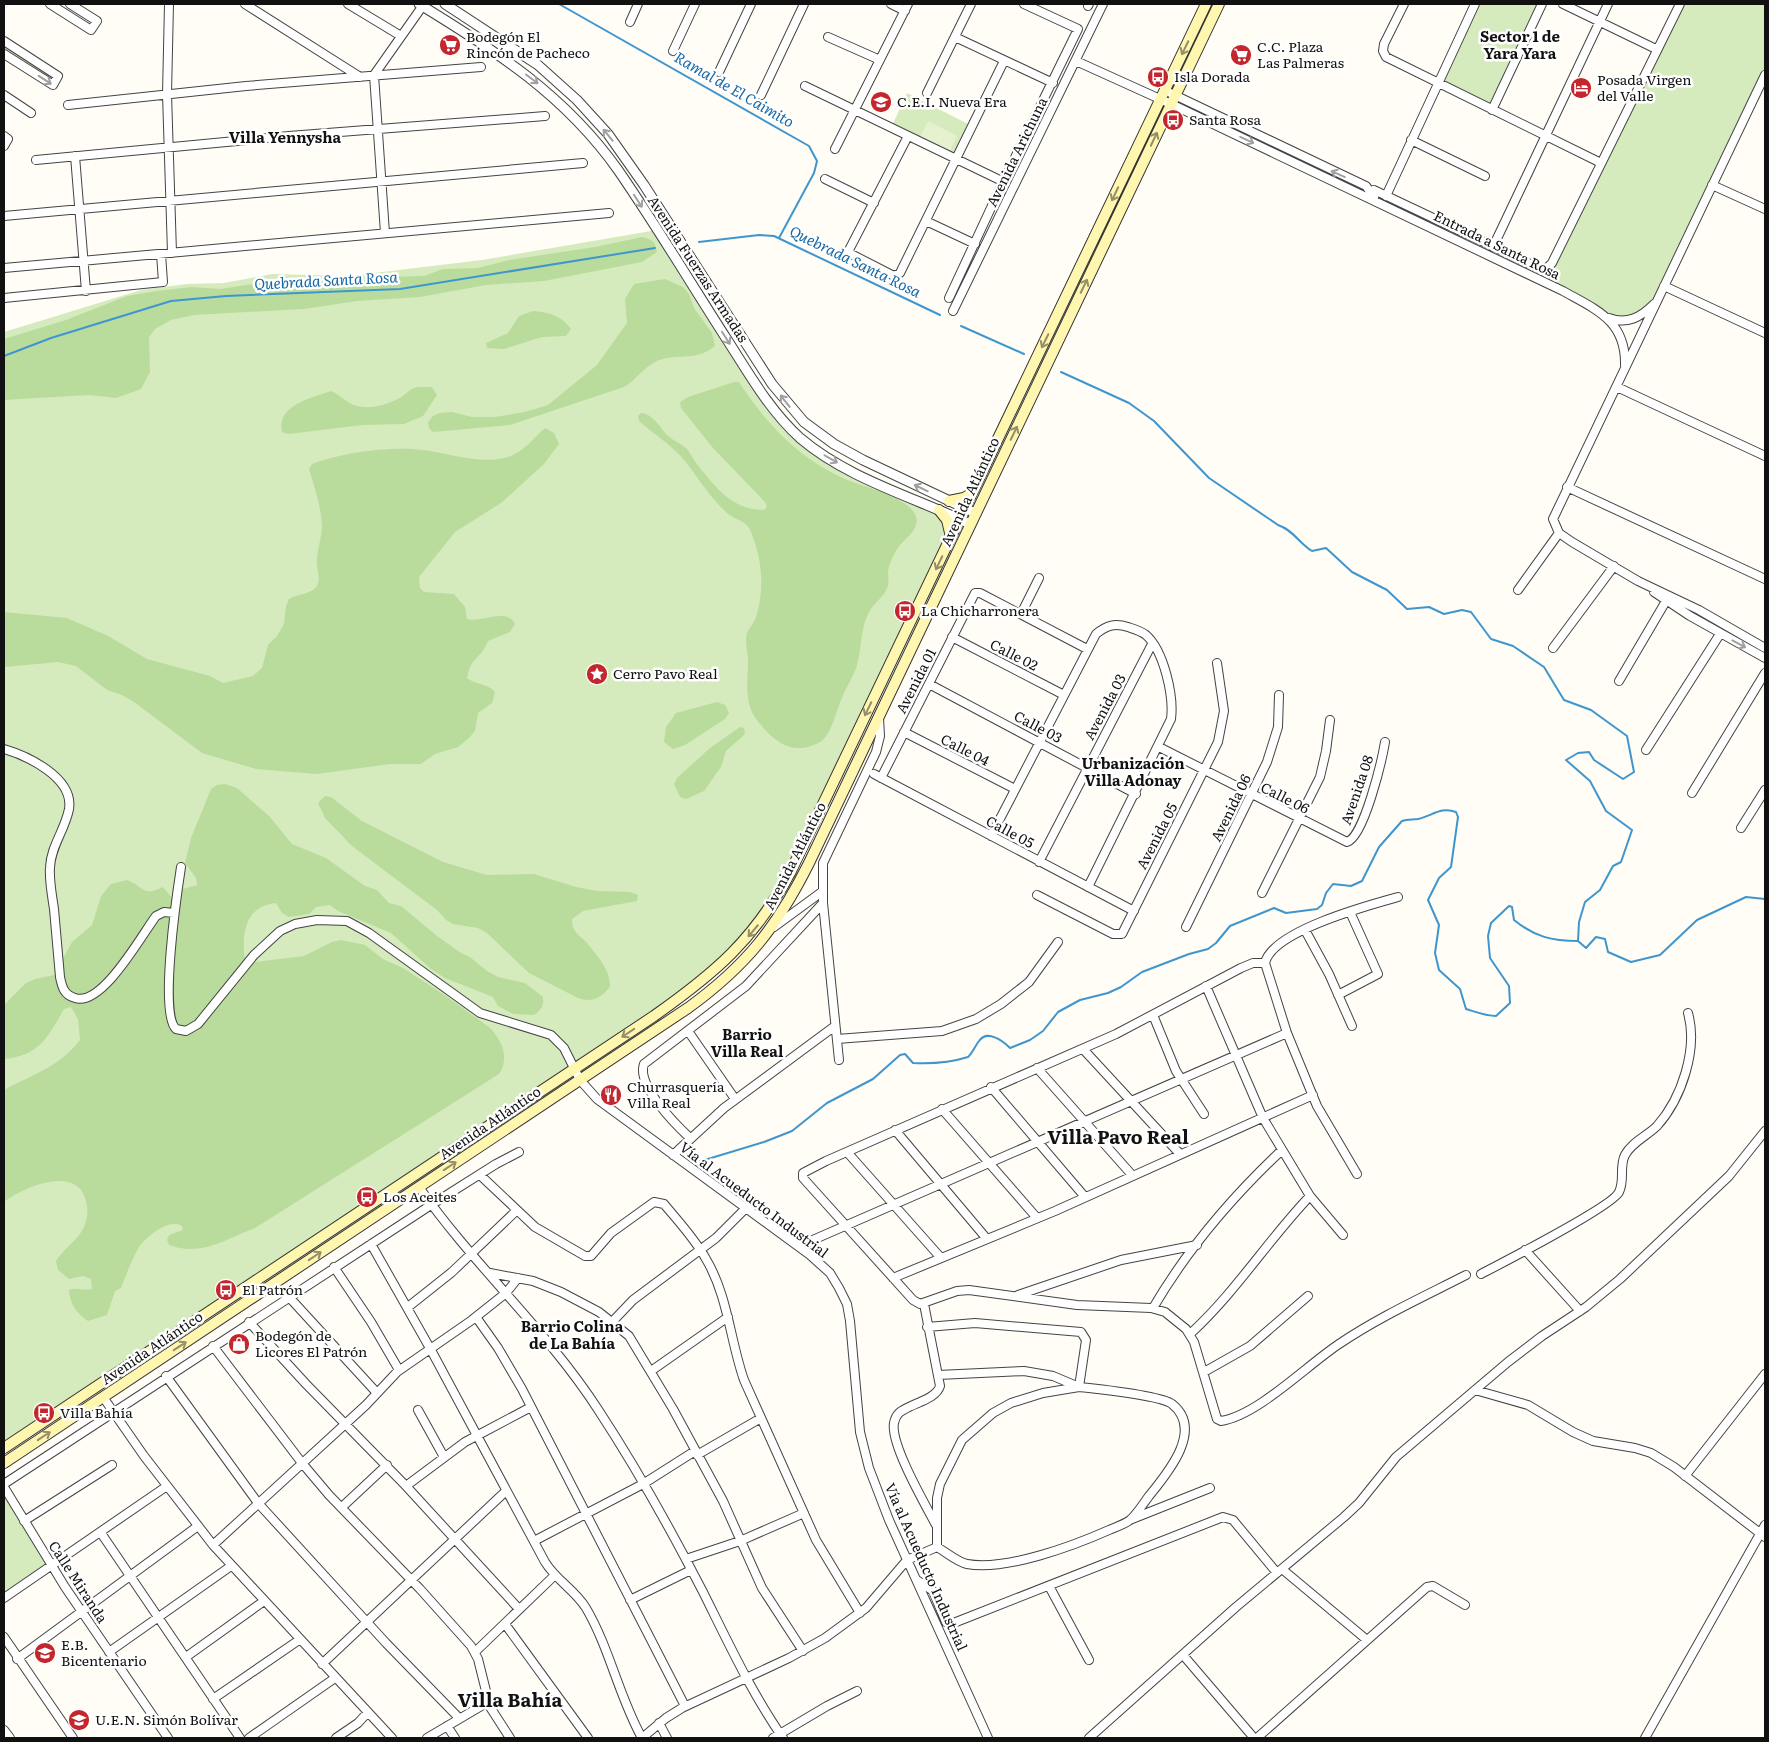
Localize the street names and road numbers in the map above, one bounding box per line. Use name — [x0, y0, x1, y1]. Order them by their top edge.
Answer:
street label: Avenida Arichuna — [981, 93, 1052, 210]
street label: Avenida Fuerzas Armadas — [644, 191, 754, 346]
street label: Entrada a Santa Rosa — [1431, 205, 1564, 284]
street label: Avenida Atlántico — [935, 434, 1003, 550]
street label: Calle 02 — [987, 633, 1042, 675]
street label: Avenida 01 — [890, 644, 940, 717]
street label: Avenida 03 — [1078, 670, 1130, 743]
street label: Calle 03 — [1011, 705, 1066, 747]
street label: Calle 04 — [938, 728, 994, 770]
street label: Avenida 08 — [1335, 752, 1377, 827]
street label: Avenida 06 — [1205, 770, 1255, 845]
street label: Calle 06 — [1258, 776, 1314, 818]
street label: Avenida Atlántico — [758, 798, 830, 913]
street label: Avenida 05 — [1131, 799, 1181, 872]
street label: Calle 05 — [983, 810, 1038, 852]
street label: Avenida Atlántico — [435, 1081, 544, 1164]
street label: Vía al Acueducto Industrial — [676, 1137, 833, 1262]
street label: Avenida Atlántico — [97, 1306, 206, 1389]
street label: Vía al Acueducto Industrial — [881, 1480, 973, 1654]
street label: Calle Miranda — [45, 1536, 113, 1627]

